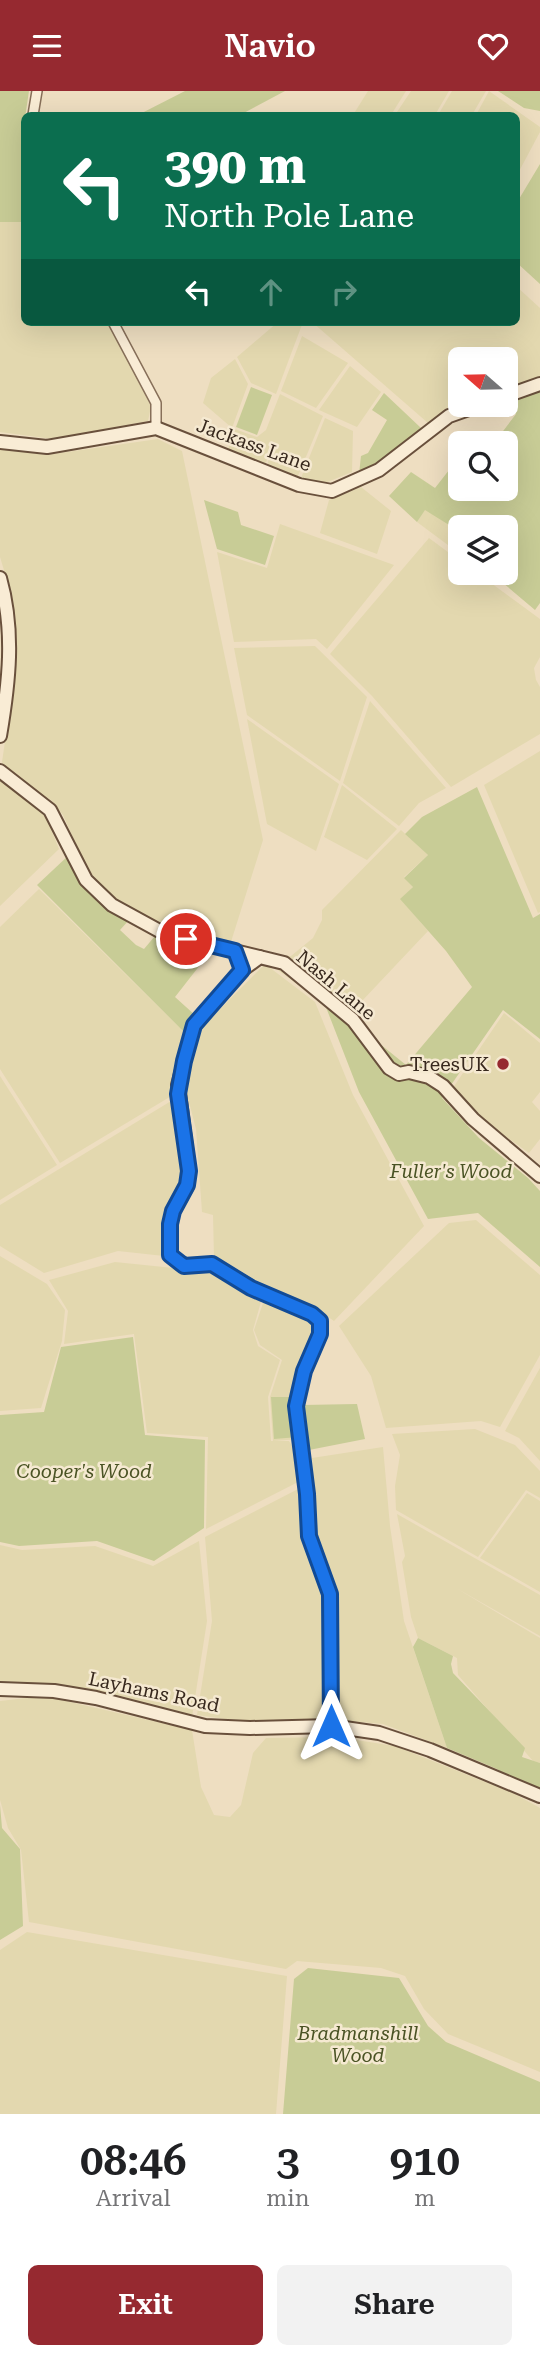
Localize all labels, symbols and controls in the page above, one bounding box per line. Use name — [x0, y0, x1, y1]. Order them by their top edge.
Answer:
icon: menu — [28, 27, 66, 65]
text: Navio — [224, 27, 316, 65]
icon: heart — [474, 27, 512, 65]
text: 390 m — [164, 138, 306, 195]
icon: left — [49, 140, 140, 231]
text: North Pole Lane — [164, 197, 414, 235]
icon: left — [179, 273, 217, 311]
icon: ahead — [252, 273, 290, 311]
icon: right — [325, 273, 363, 311]
north arrow — [448, 347, 518, 417]
map controls — [448, 347, 518, 585]
street label: Jackass Lane — [194, 414, 314, 476]
button: search — [448, 431, 518, 501]
button: layers — [448, 515, 518, 585]
pin — [156, 909, 216, 969]
icon: arrive — [167, 920, 205, 958]
street label: Nash Lane — [292, 945, 380, 1025]
place label: TreesUK — [410, 1053, 489, 1076]
marker: TreesUK — [495, 1056, 511, 1072]
park label: Fuller's Wood — [389, 1160, 512, 1183]
park label: Cooper's Wood — [16, 1460, 152, 1483]
street label: Layhams Road — [86, 1667, 222, 1717]
position arrow — [294, 1689, 368, 1763]
park label: Bradmanshill Wood — [297, 2022, 419, 2067]
text: 08:46 — [80, 2136, 186, 2185]
text: 3 — [276, 2136, 300, 2185]
text: 910 — [389, 2136, 460, 2185]
text: Arrival — [96, 2185, 171, 2212]
text: min — [266, 2185, 310, 2212]
text: m — [414, 2185, 435, 2212]
button: Exit — [28, 2265, 263, 2345]
button: Share — [277, 2265, 512, 2345]

